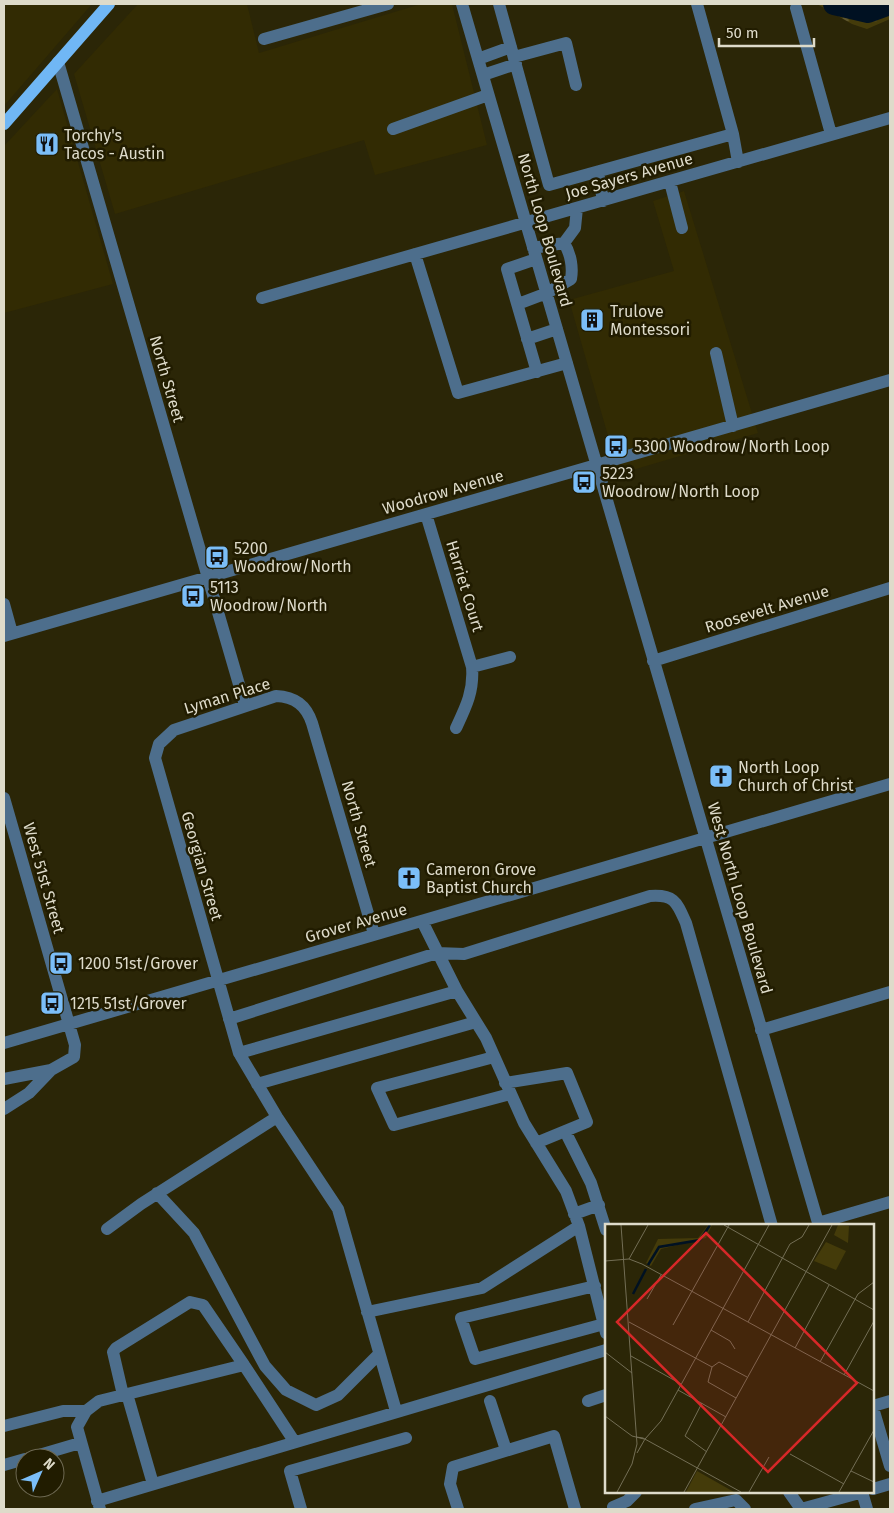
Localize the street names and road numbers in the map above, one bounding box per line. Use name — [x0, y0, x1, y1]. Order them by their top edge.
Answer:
street label: Joe Sayers Avenue — [563, 149, 695, 203]
street label: North Loop Boulevard — [514, 151, 576, 309]
street label: North Street — [146, 333, 188, 425]
street label: Woodrow Avenue — [380, 466, 506, 518]
street label: Harriet Court — [442, 538, 488, 634]
street label: Roosevelt Avenue — [703, 581, 831, 637]
street label: Lyman Place — [182, 674, 272, 718]
street label: North Street — [338, 778, 380, 870]
street label: West North Loop Boulevard — [704, 800, 776, 996]
street label: Georgian Street — [177, 809, 227, 923]
street label: West 51st Street — [19, 820, 69, 936]
street label: Grover Avenue — [303, 899, 409, 947]

